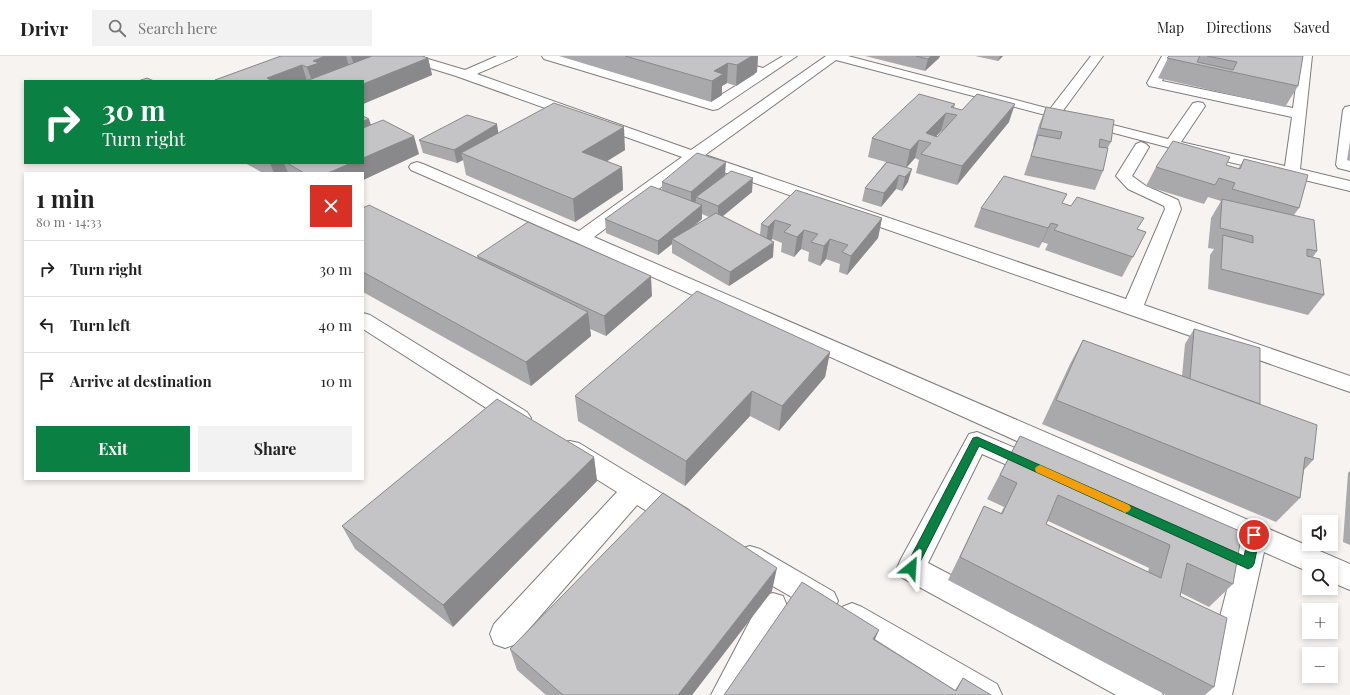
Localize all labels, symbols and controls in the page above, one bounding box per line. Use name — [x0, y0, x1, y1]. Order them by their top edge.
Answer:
search box — [92, 10, 372, 46]
text: Drivr — [20, 15, 68, 41]
icon: search — [106, 17, 128, 39]
text: Search here — [138, 18, 217, 38]
text: Map — [1157, 18, 1184, 37]
text: Directions — [1206, 18, 1272, 37]
text: Saved — [1294, 18, 1330, 37]
text: 30 m — [102, 91, 166, 128]
icon: right — [36, 96, 88, 148]
text: Turn right — [102, 127, 185, 151]
text: 1 min — [36, 182, 95, 214]
button: close — [310, 185, 352, 227]
text: 80 m · 14:33 — [36, 213, 102, 230]
icon: right — [36, 258, 58, 280]
text: Turn right — [70, 259, 143, 279]
text: 30 m — [319, 259, 352, 279]
icon: left — [36, 314, 58, 336]
text: Turn left — [70, 315, 131, 335]
text: 40 m — [319, 315, 352, 335]
icon: arrive — [36, 370, 58, 392]
text: Arrive at destination — [70, 371, 212, 391]
text: 10 m — [320, 371, 352, 391]
button: Exit — [36, 426, 190, 472]
button: Share — [198, 426, 352, 472]
map controls — [1302, 515, 1338, 683]
button: sound — [1302, 515, 1338, 551]
pin — [1237, 518, 1271, 552]
icon: arrive — [1243, 524, 1265, 546]
position arrow — [890, 547, 932, 589]
button: search — [1302, 559, 1338, 595]
button: + — [1302, 603, 1338, 639]
button: − — [1302, 647, 1338, 683]

